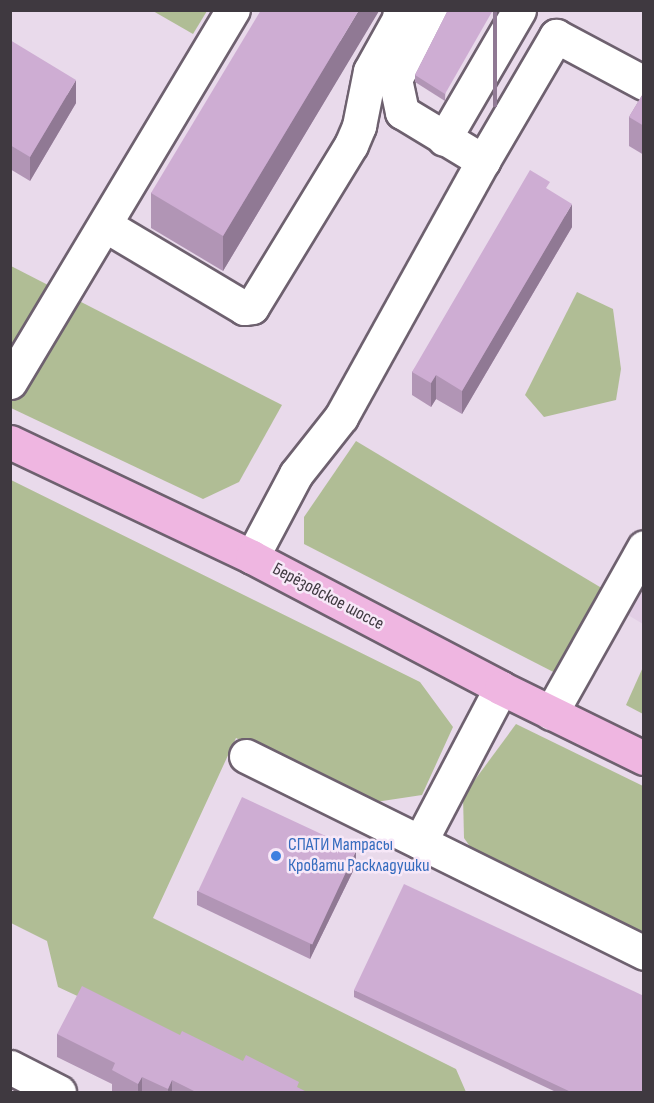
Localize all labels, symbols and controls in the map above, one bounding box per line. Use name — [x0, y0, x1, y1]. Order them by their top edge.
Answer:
street label: Берёзовское шоссе — [269, 559, 387, 635]
place label: СПАТИ Матрасы Кровати Раскладушки — [288, 835, 429, 878]
marker: СПАТИ Матрасы Кровати Раскладушки — [269, 849, 283, 863]

